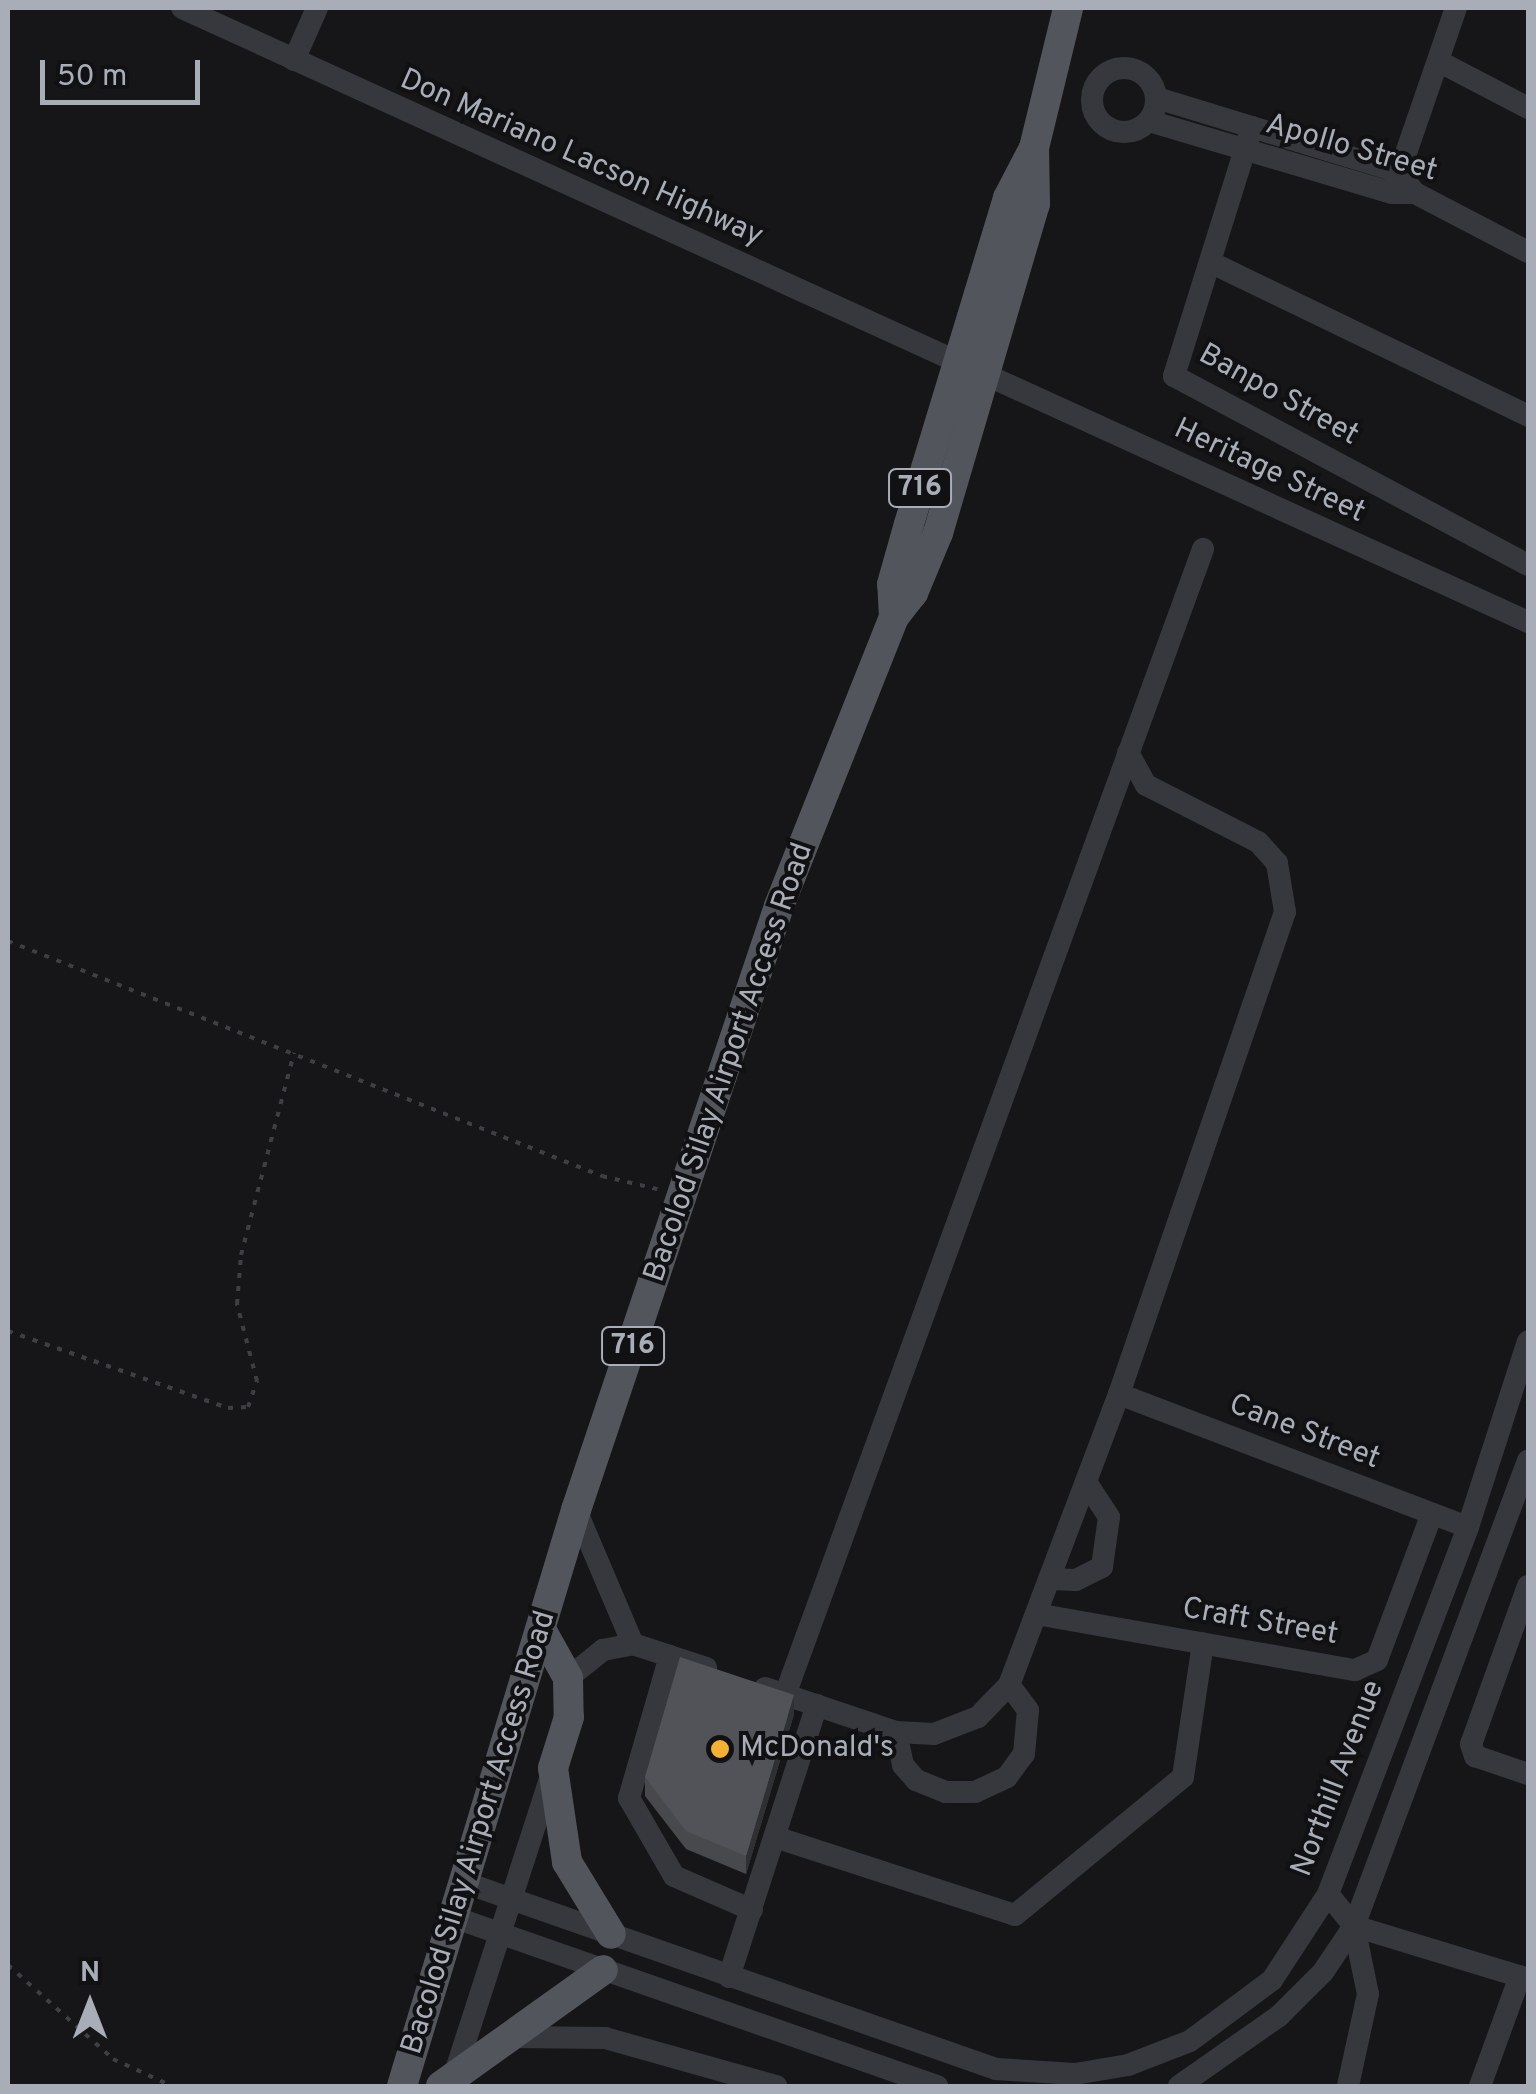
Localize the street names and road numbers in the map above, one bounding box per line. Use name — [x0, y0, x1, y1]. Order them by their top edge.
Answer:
street label: Don Mariano Lacson Highway — [394, 63, 768, 255]
street label: Apollo Street — [1261, 107, 1441, 191]
street label: Banpo Street — [1192, 337, 1364, 455]
street label: Heritage Street — [1168, 412, 1370, 532]
road number: 716 — [888, 465, 952, 511]
street label: Bacolod Silay Airport Access Road — [637, 838, 823, 1288]
road number: 716 — [600, 1323, 666, 1369]
street label: Cane Street — [1223, 1388, 1385, 1478]
street label: Craft Street — [1179, 1592, 1341, 1654]
street label: Bacolod Silay Airport Access Road — [395, 1606, 565, 2060]
street label: Northill Avenue — [1285, 1675, 1393, 1883]

